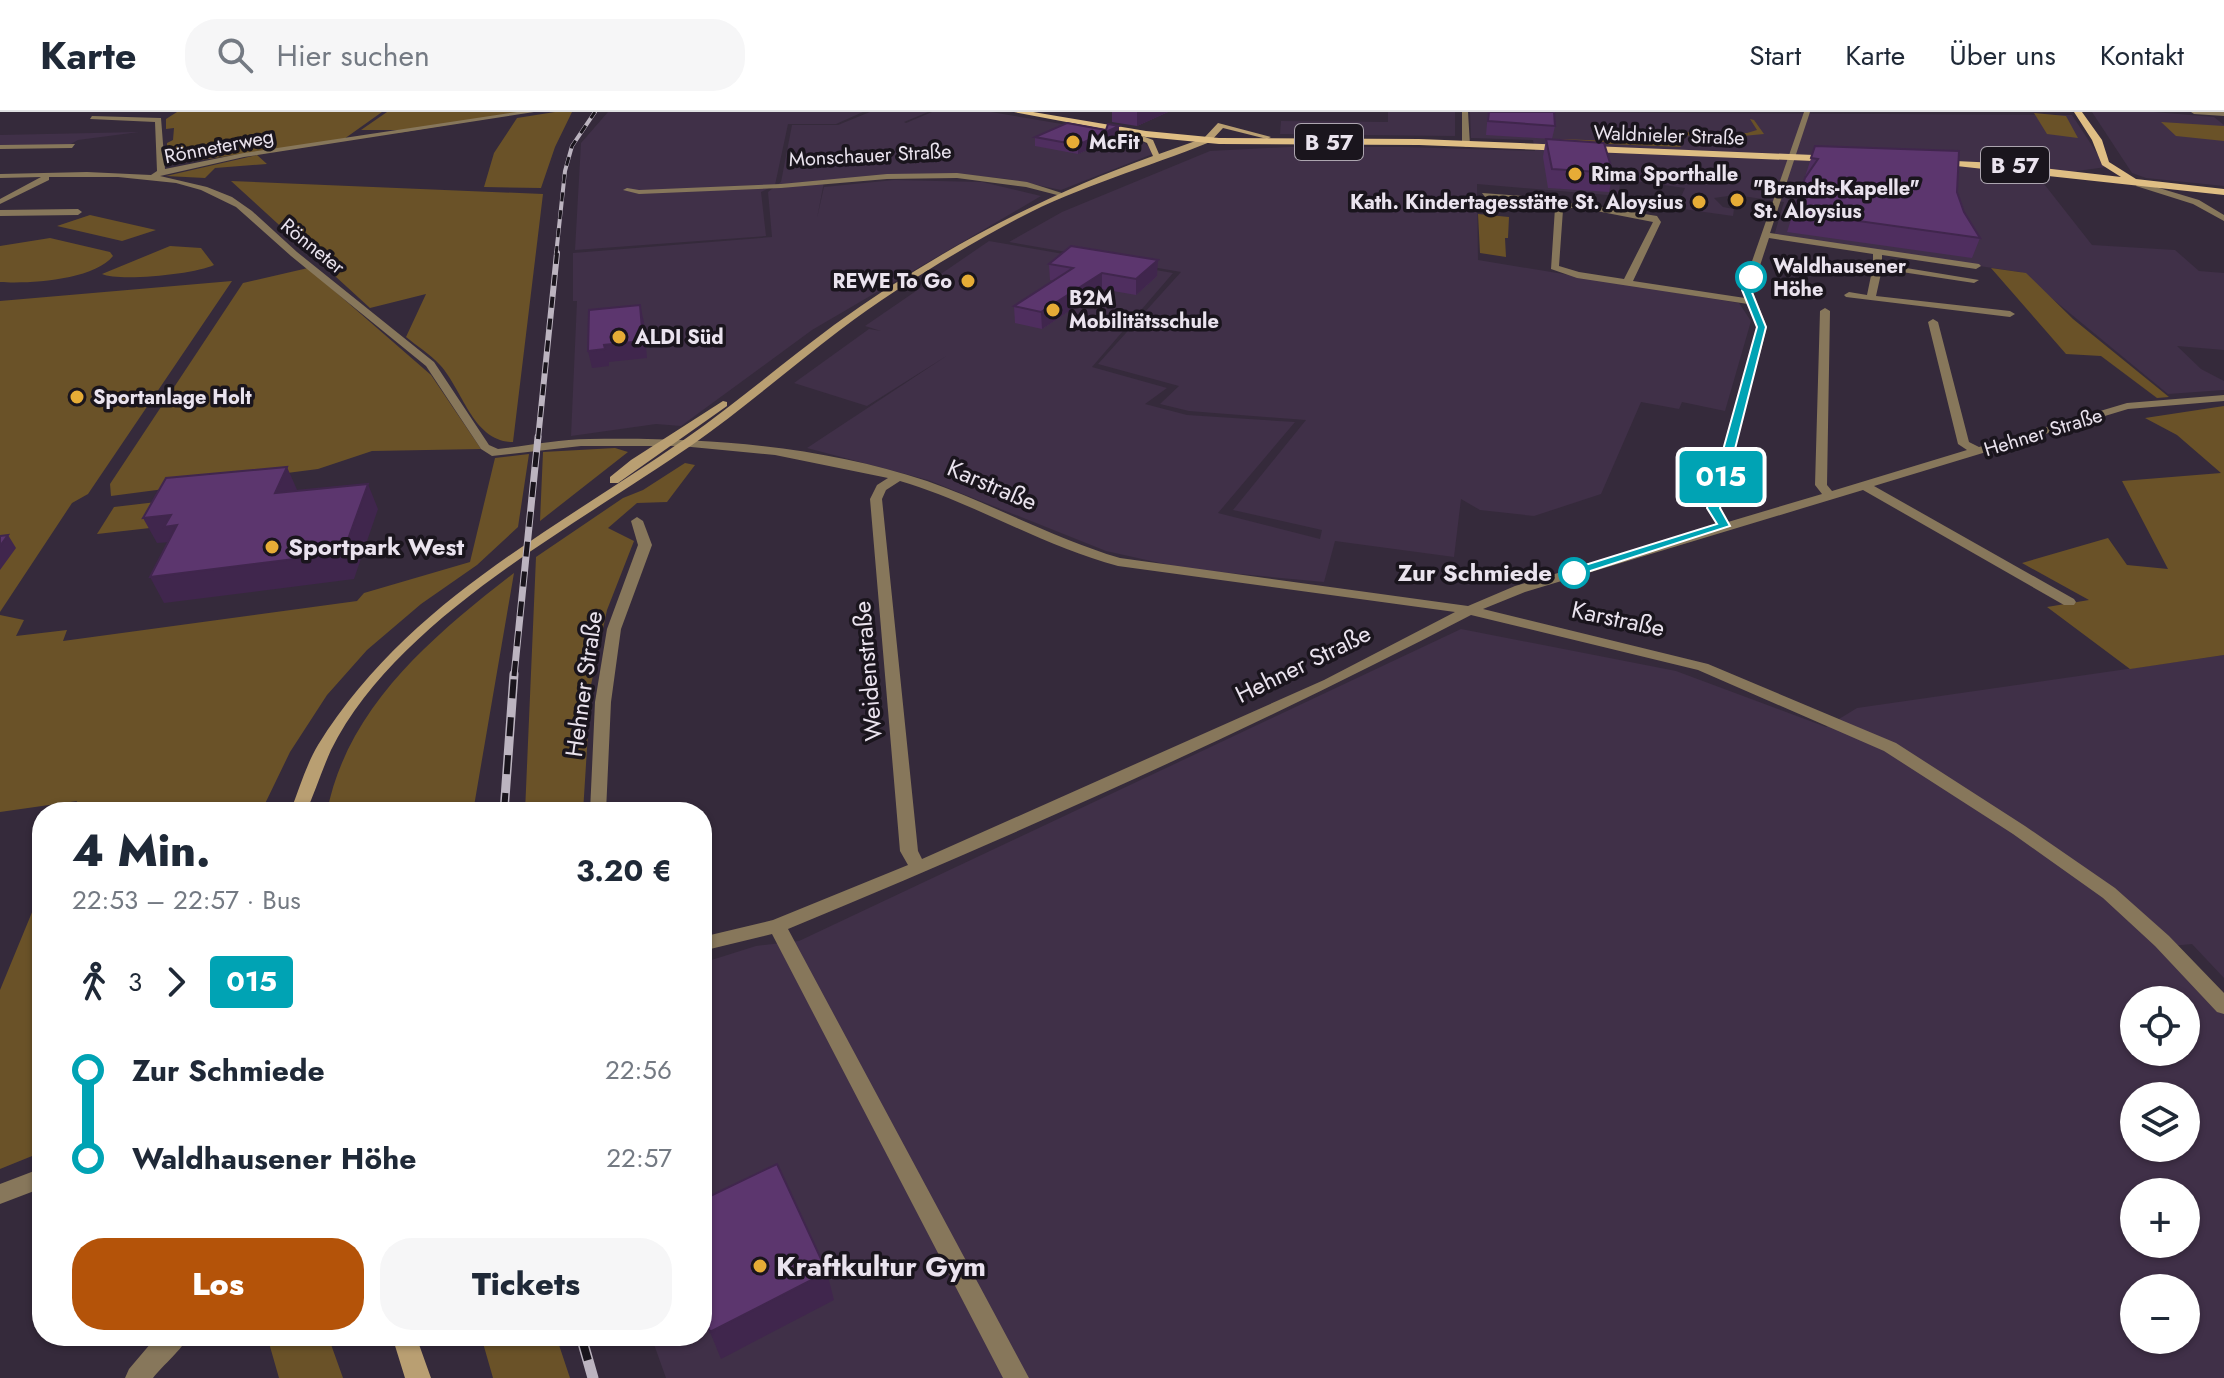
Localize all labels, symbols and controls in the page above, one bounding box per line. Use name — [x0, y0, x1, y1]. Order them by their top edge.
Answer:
search box — [185, 19, 745, 91]
text: Karte — [40, 28, 137, 83]
icon: search — [213, 33, 257, 77]
text: Hier suchen — [277, 34, 430, 77]
text: Start — [1749, 35, 1801, 76]
text: Karte — [1845, 35, 1905, 76]
text: Über uns — [1949, 35, 2056, 76]
text: Kontakt — [2100, 35, 2184, 76]
street label: Waldnieler Straße — [1593, 118, 1745, 153]
street label: Rönneterweg — [162, 122, 276, 171]
road number: B 57 — [1295, 124, 1363, 160]
place label: McFit — [1089, 128, 1140, 157]
marker: McFit — [1064, 133, 1082, 151]
street label: Monschauer Straße — [788, 137, 952, 174]
road number: B 57 — [1981, 147, 2049, 183]
place label: Rima Sporthalle — [1591, 160, 1738, 189]
marker: Rima Sporthalle — [1566, 165, 1584, 183]
place label: "Brandts-Kapelle" St. Aloysius — [1753, 174, 1920, 226]
place label: Kath. Kindertagesstätte St. Aloysius — [1350, 188, 1683, 217]
marker: "Brandts-Kapelle" St. Aloysius — [1728, 191, 1746, 209]
marker: Kath. Kindertagesstätte St. Aloysius — [1690, 193, 1708, 211]
street label: Rönneter — [274, 211, 351, 281]
place label: Waldhausener Höhe — [1773, 252, 1907, 304]
marker: Waldhausener Höhe — [1736, 262, 1766, 292]
place label: REWE To Go — [833, 267, 952, 296]
marker: REWE To Go — [959, 272, 977, 290]
place label: B2M Mobilitätsschule — [1069, 284, 1219, 336]
marker: B2M Mobilitätsschule — [1044, 301, 1062, 319]
place label: ALDI Süd — [634, 323, 724, 352]
marker: ALDI Süd — [610, 328, 628, 346]
place label: Sportanlage Holt — [93, 383, 252, 412]
marker: Sportanlage Holt — [68, 388, 86, 406]
street label: Hehner Straße — [1980, 401, 2106, 464]
street label: Karstraße — [942, 450, 1043, 519]
line badge: 015 — [1675, 451, 1767, 503]
text: 015 — [1696, 456, 1746, 497]
place label: Sportpark West — [288, 529, 464, 564]
marker: Sportpark West — [263, 538, 281, 556]
place label: Zur Schmiede — [1398, 555, 1552, 590]
marker: Zur Schmiede — [1559, 558, 1589, 588]
street label: Karstraße — [1568, 592, 1668, 645]
street label: Weidenstraße — [844, 600, 891, 742]
street label: Hehner Straße — [556, 609, 611, 759]
street label: Hehner Straße — [1229, 616, 1377, 712]
text: 4 Min. — [72, 819, 210, 883]
text: 3.20 € — [576, 849, 672, 892]
text: 22:53 – 22:57 · Bus — [72, 881, 301, 919]
icon: walk — [72, 960, 116, 1004]
icon: forward — [154, 960, 198, 1004]
text: 015 — [226, 961, 277, 1002]
text: 3 — [128, 963, 142, 1001]
map controls — [2120, 986, 2200, 1354]
button: locate — [2120, 986, 2200, 1066]
text: Zur Schmiede — [132, 1049, 325, 1092]
text: 22:56 — [605, 1051, 672, 1089]
button: layers — [2120, 1082, 2200, 1162]
text: Waldhausener Höhe — [132, 1137, 416, 1180]
text: 22:57 — [606, 1139, 672, 1177]
button: + — [2120, 1178, 2200, 1258]
button: Los — [72, 1238, 364, 1330]
button: Tickets — [380, 1238, 672, 1330]
place label: Kraftkultur Gym — [776, 1246, 986, 1287]
marker: Kraftkultur Gym — [751, 1257, 769, 1275]
button: − — [2120, 1274, 2200, 1354]

